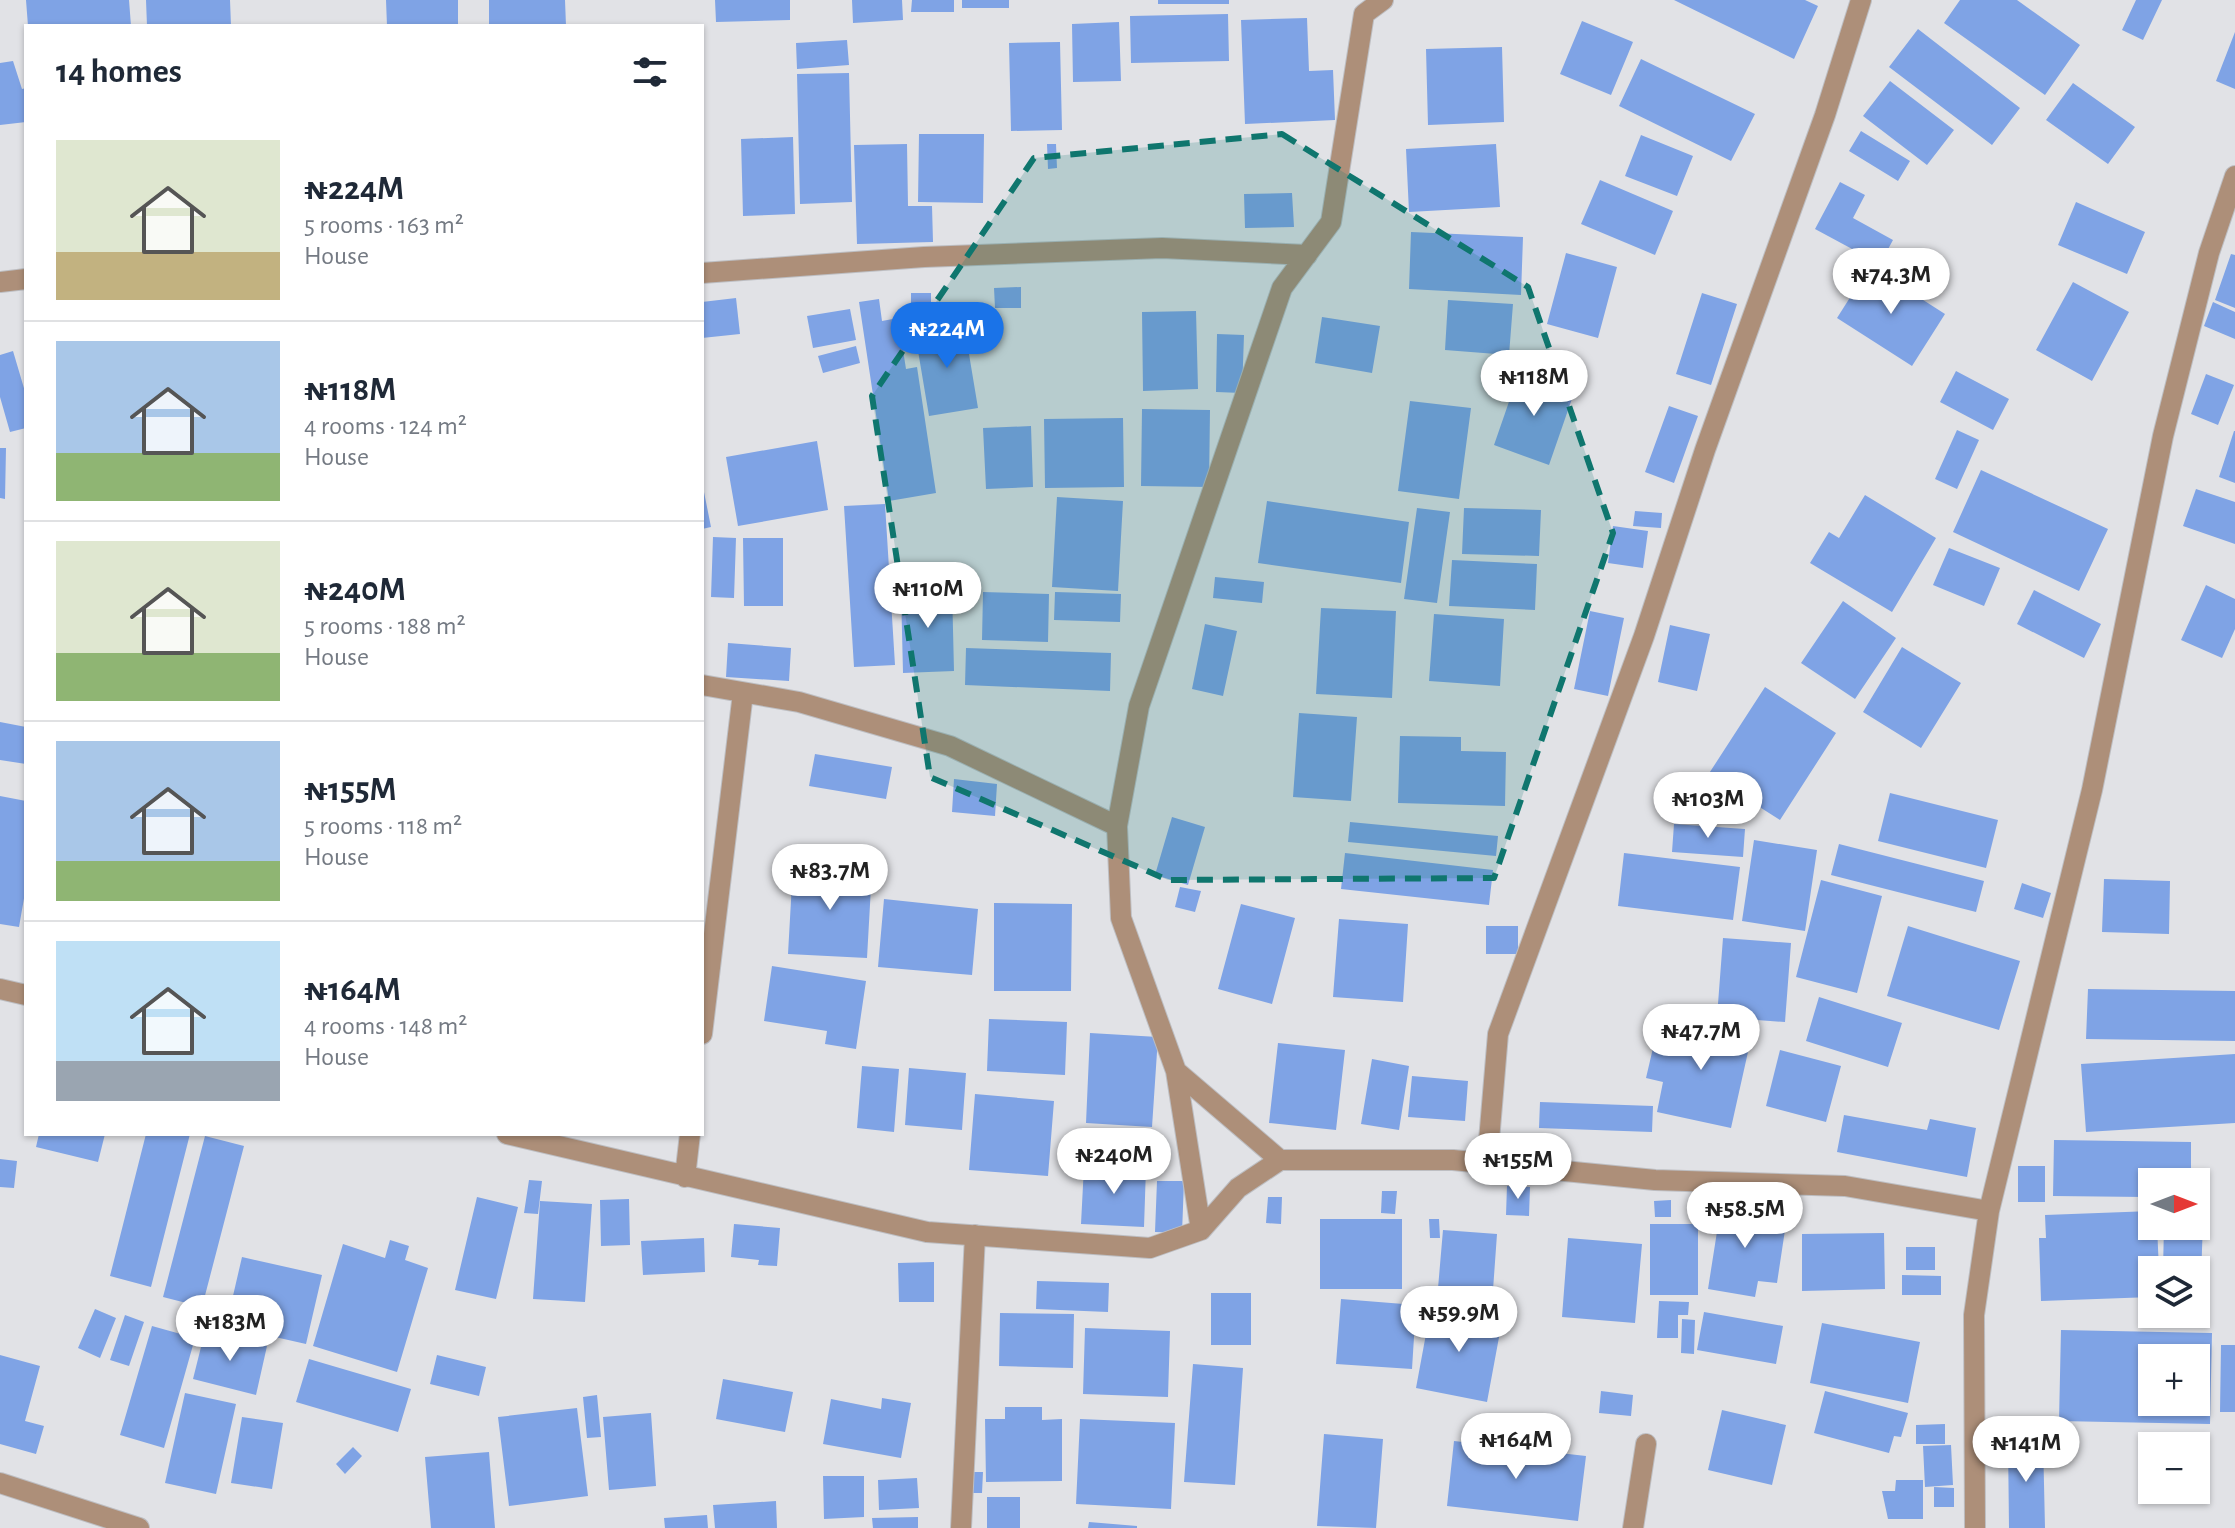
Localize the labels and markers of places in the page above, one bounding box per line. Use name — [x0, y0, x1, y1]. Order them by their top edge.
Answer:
pin: ₦74.3M — [1826, 248, 1956, 316]
pin: ₦224M — [891, 302, 1003, 370]
pin: ₦118M — [1478, 350, 1590, 418]
pin: ₦110M — [872, 562, 984, 630]
pin: ₦103M — [1652, 772, 1764, 840]
pin: ₦83.7M — [765, 844, 895, 912]
pin: ₦47.7M — [1636, 1004, 1766, 1072]
pin: ₦240M — [1058, 1128, 1170, 1196]
pin: ₦155M — [1462, 1133, 1574, 1201]
pin: ₦58.5M — [1680, 1182, 1810, 1250]
pin: ₦59.9M — [1394, 1286, 1524, 1354]
pin: ₦183M — [174, 1295, 286, 1363]
pin: ₦164M — [1460, 1413, 1572, 1481]
pin: ₦141M — [1970, 1416, 2082, 1484]

